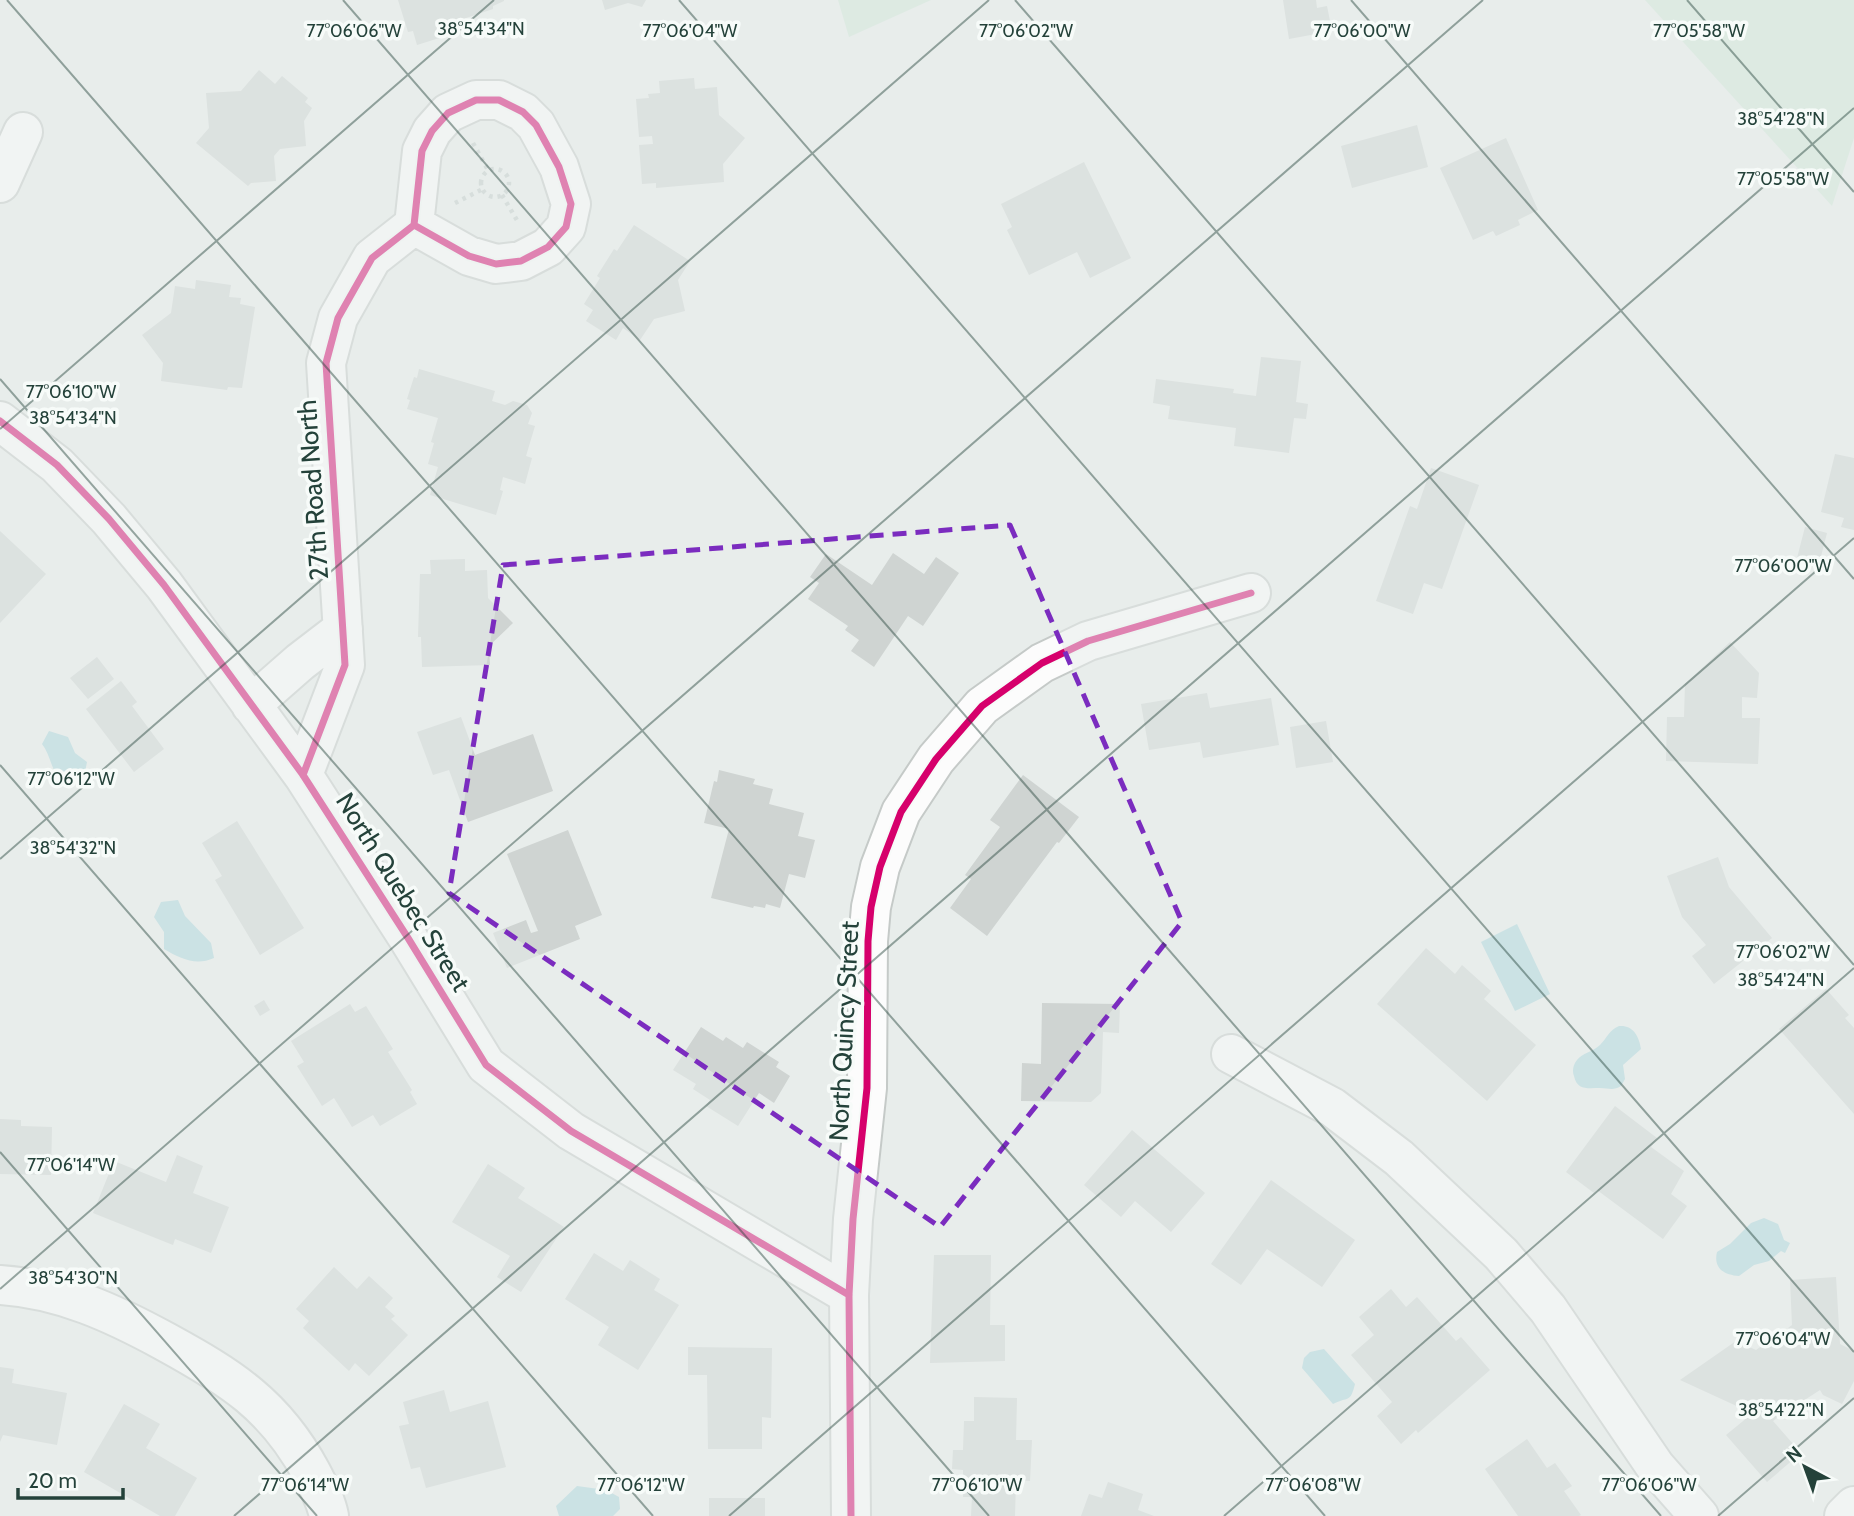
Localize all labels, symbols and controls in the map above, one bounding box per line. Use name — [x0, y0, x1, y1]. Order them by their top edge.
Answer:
text: 38°54'34"N — [437, 18, 525, 40]
text: 77°06'06"W — [307, 20, 401, 42]
text: 77°06'04"W — [643, 20, 737, 42]
text: 77°06'02"W — [979, 20, 1073, 42]
text: 77°06'00"W — [1313, 20, 1411, 42]
text: 77°05'58"W — [1653, 20, 1745, 42]
text: 38°54'28"N — [1737, 108, 1825, 130]
text: 77°05'58"W — [1737, 168, 1829, 190]
text: 77°06'10"W — [26, 381, 116, 403]
street label: 27th Road North — [291, 399, 335, 581]
text: 38°54'34"N — [29, 407, 117, 429]
text: 77°06'00"W — [1734, 555, 1832, 577]
text: 77°06'12"W — [27, 768, 115, 790]
street label: North Quebec Street — [329, 787, 477, 997]
text: 38°54'32"N — [30, 837, 116, 859]
street label: North Quincy Street — [822, 920, 866, 1142]
text: 77°06'02"W — [1736, 941, 1830, 963]
text: 38°54'24"N — [1738, 969, 1825, 991]
text: 77°06'14"W — [27, 1154, 115, 1176]
text: 38°54'30"N — [28, 1267, 118, 1289]
text: 77°06'04"W — [1736, 1328, 1830, 1350]
text: 38°54'22"N — [1738, 1399, 1824, 1421]
north arrow — [1770, 1432, 1840, 1502]
text: N — [1782, 1441, 1807, 1468]
scale bar — [18, 1456, 122, 1500]
text: 20 m — [28, 1468, 77, 1493]
text: 77°06'14"W — [261, 1474, 349, 1496]
text: 77°06'12"W — [597, 1474, 685, 1496]
text: 77°06'10"W — [932, 1474, 1022, 1496]
text: 77°06'08"W — [1265, 1474, 1361, 1496]
text: 77°06'06"W — [1602, 1474, 1696, 1496]

